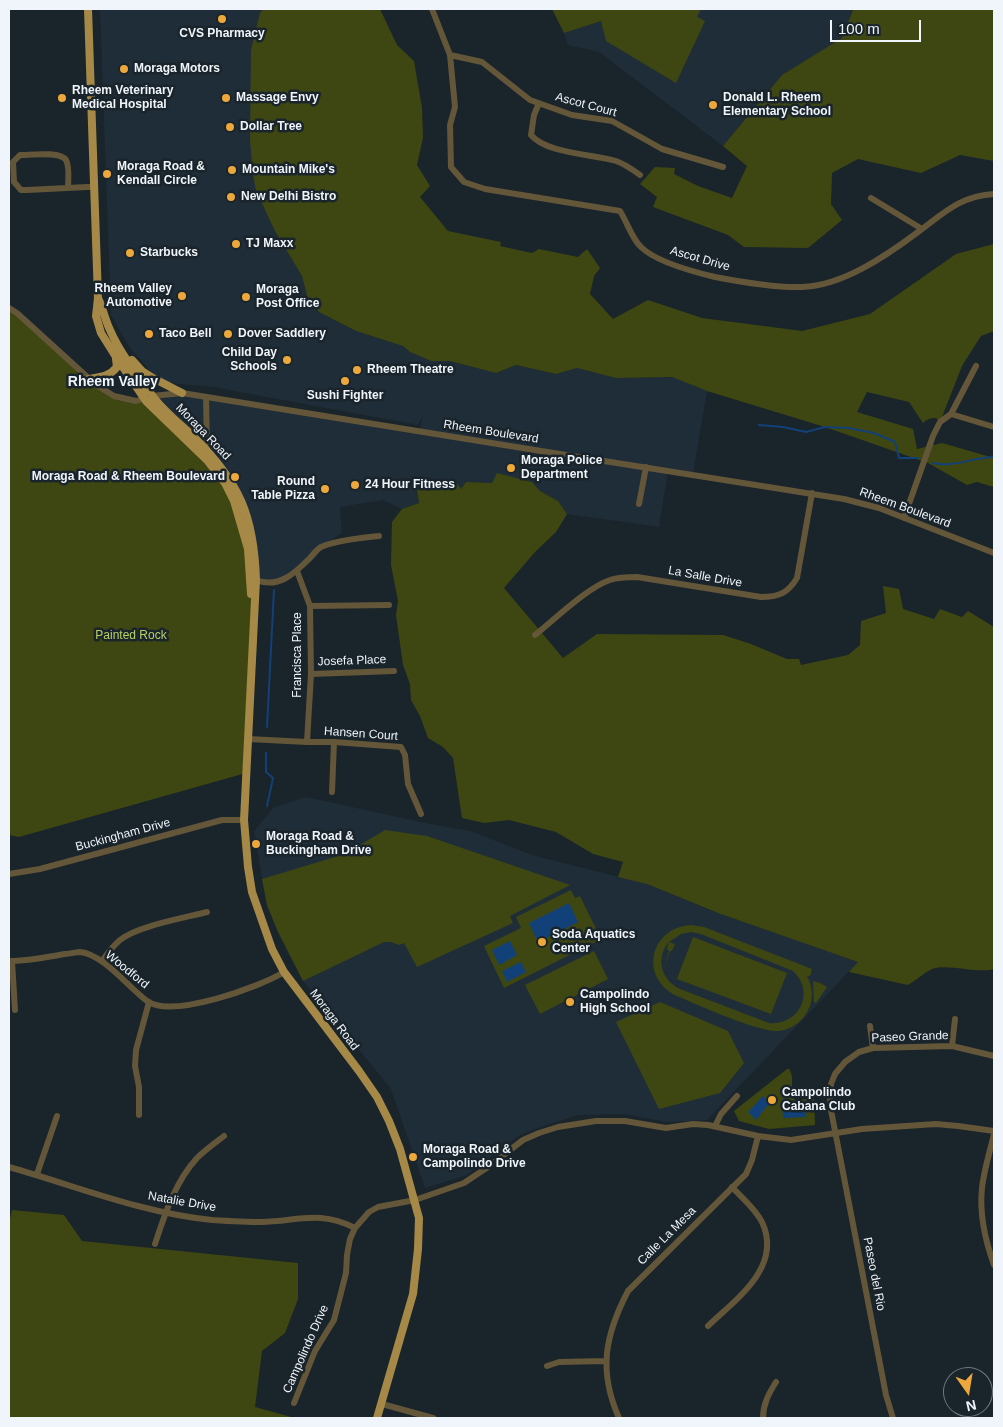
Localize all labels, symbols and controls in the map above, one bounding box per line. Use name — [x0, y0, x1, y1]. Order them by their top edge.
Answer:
scale bar — [833, 10, 924, 42]
marker: CVS Pharmacy — [216, 13, 228, 25]
text: 100 m — [838, 20, 880, 37]
place label: CVS Pharmacy — [179, 27, 265, 41]
place label: Moraga Motors — [134, 62, 220, 76]
marker: Moraga Motors — [118, 63, 130, 75]
place label: Rheem Veterinary Medical Hospital — [72, 84, 173, 112]
street label: Ascot Court — [554, 90, 618, 120]
place label: Massage Envy — [236, 91, 319, 105]
place label: Donald L. Rheem Elementary School — [723, 91, 831, 119]
marker: Rheem Veterinary Medical Hospital — [56, 92, 68, 104]
marker: Massage Envy — [220, 92, 232, 104]
marker: Donald L. Rheem Elementary School — [707, 99, 719, 111]
place label: Dollar Tree — [240, 120, 302, 134]
marker: Dollar Tree — [224, 121, 236, 133]
place label: Moraga Road & Kendall Circle — [117, 160, 205, 188]
place label: Mountain Mike's — [242, 163, 335, 177]
marker: Mountain Mike's — [226, 164, 238, 176]
marker: Moraga Road & Kendall Circle — [101, 168, 113, 180]
place label: New Delhi Bistro — [241, 190, 336, 204]
marker: New Delhi Bistro — [225, 191, 237, 203]
place label: TJ Maxx — [246, 237, 293, 251]
marker: TJ Maxx — [230, 238, 242, 250]
street label: Ascot Drive — [669, 244, 731, 274]
place label: Starbucks — [140, 246, 198, 260]
marker: Starbucks — [124, 247, 136, 259]
place label: Rheem Valley Automotive — [95, 282, 172, 310]
place label: Moraga Post Office — [256, 283, 319, 311]
marker: Rheem Valley Automotive — [176, 290, 188, 302]
marker: Moraga Post Office — [240, 291, 252, 303]
place label: Taco Bell — [159, 327, 211, 341]
place label: Dover Saddlery — [238, 327, 326, 341]
marker: Taco Bell — [143, 328, 155, 340]
marker: Dover Saddlery — [222, 328, 234, 340]
place label: Child Day Schools — [222, 346, 277, 374]
marker: Child Day Schools — [281, 354, 293, 366]
place label: Rheem Theatre — [367, 363, 454, 377]
marker: Rheem Theatre — [351, 364, 363, 376]
district label: Rheem Valley — [68, 374, 158, 390]
marker: Sushi Fighter — [339, 375, 351, 387]
place label: Sushi Fighter — [307, 389, 383, 403]
street label: Moraga Road — [173, 401, 233, 463]
street label: Rheem Boulevard — [442, 417, 540, 447]
place label: Moraga Police Department — [521, 454, 602, 482]
marker: Moraga Police Department — [505, 462, 517, 474]
place label: Moraga Road & Rheem Boulevard — [32, 470, 225, 484]
marker: Moraga Road & Rheem Boulevard — [229, 471, 241, 483]
place label: Round Table Pizza — [251, 475, 315, 503]
place label: 24 Hour Fitness — [365, 478, 455, 492]
marker: 24 Hour Fitness — [349, 479, 361, 491]
marker: Round Table Pizza — [319, 483, 331, 495]
street label: Rheem Boulevard — [857, 485, 953, 531]
street label: La Salle Drive — [667, 563, 743, 591]
street label: Francisca Place — [291, 612, 305, 698]
park label: Painted Rock — [95, 629, 167, 643]
street label: Josefa Place — [317, 653, 387, 669]
street label: Hansen Court — [324, 724, 398, 744]
street label: Buckingham Drive — [74, 815, 172, 855]
place label: Moraga Road & Buckingham Drive — [266, 830, 371, 858]
marker: Moraga Road & Buckingham Drive — [250, 838, 262, 850]
place label: Soda Aquatics Center — [552, 928, 635, 956]
marker: Soda Aquatics Center — [536, 936, 548, 948]
street label: Woodford — [102, 948, 152, 992]
street label: Moraga Road — [306, 987, 362, 1053]
place label: Campolindo High School — [580, 988, 650, 1016]
marker: Campolindo High School — [564, 996, 576, 1008]
street label: Paseo Grande — [871, 1028, 949, 1046]
place label: Campolindo Cabana Club — [782, 1086, 855, 1114]
marker: Campolindo Cabana Club — [766, 1094, 778, 1106]
place label: Moraga Road & Campolindo Drive — [423, 1143, 526, 1171]
marker: Moraga Road & Campolindo Drive — [407, 1151, 419, 1163]
street label: Natalie Drive — [147, 1189, 217, 1215]
street label: Calle La Mesa — [635, 1204, 699, 1268]
street label: Paseo del Rio — [860, 1236, 888, 1312]
street label: Campolindo Drive — [280, 1303, 332, 1395]
north arrow — [943, 1367, 993, 1417]
text: N — [964, 1397, 978, 1415]

